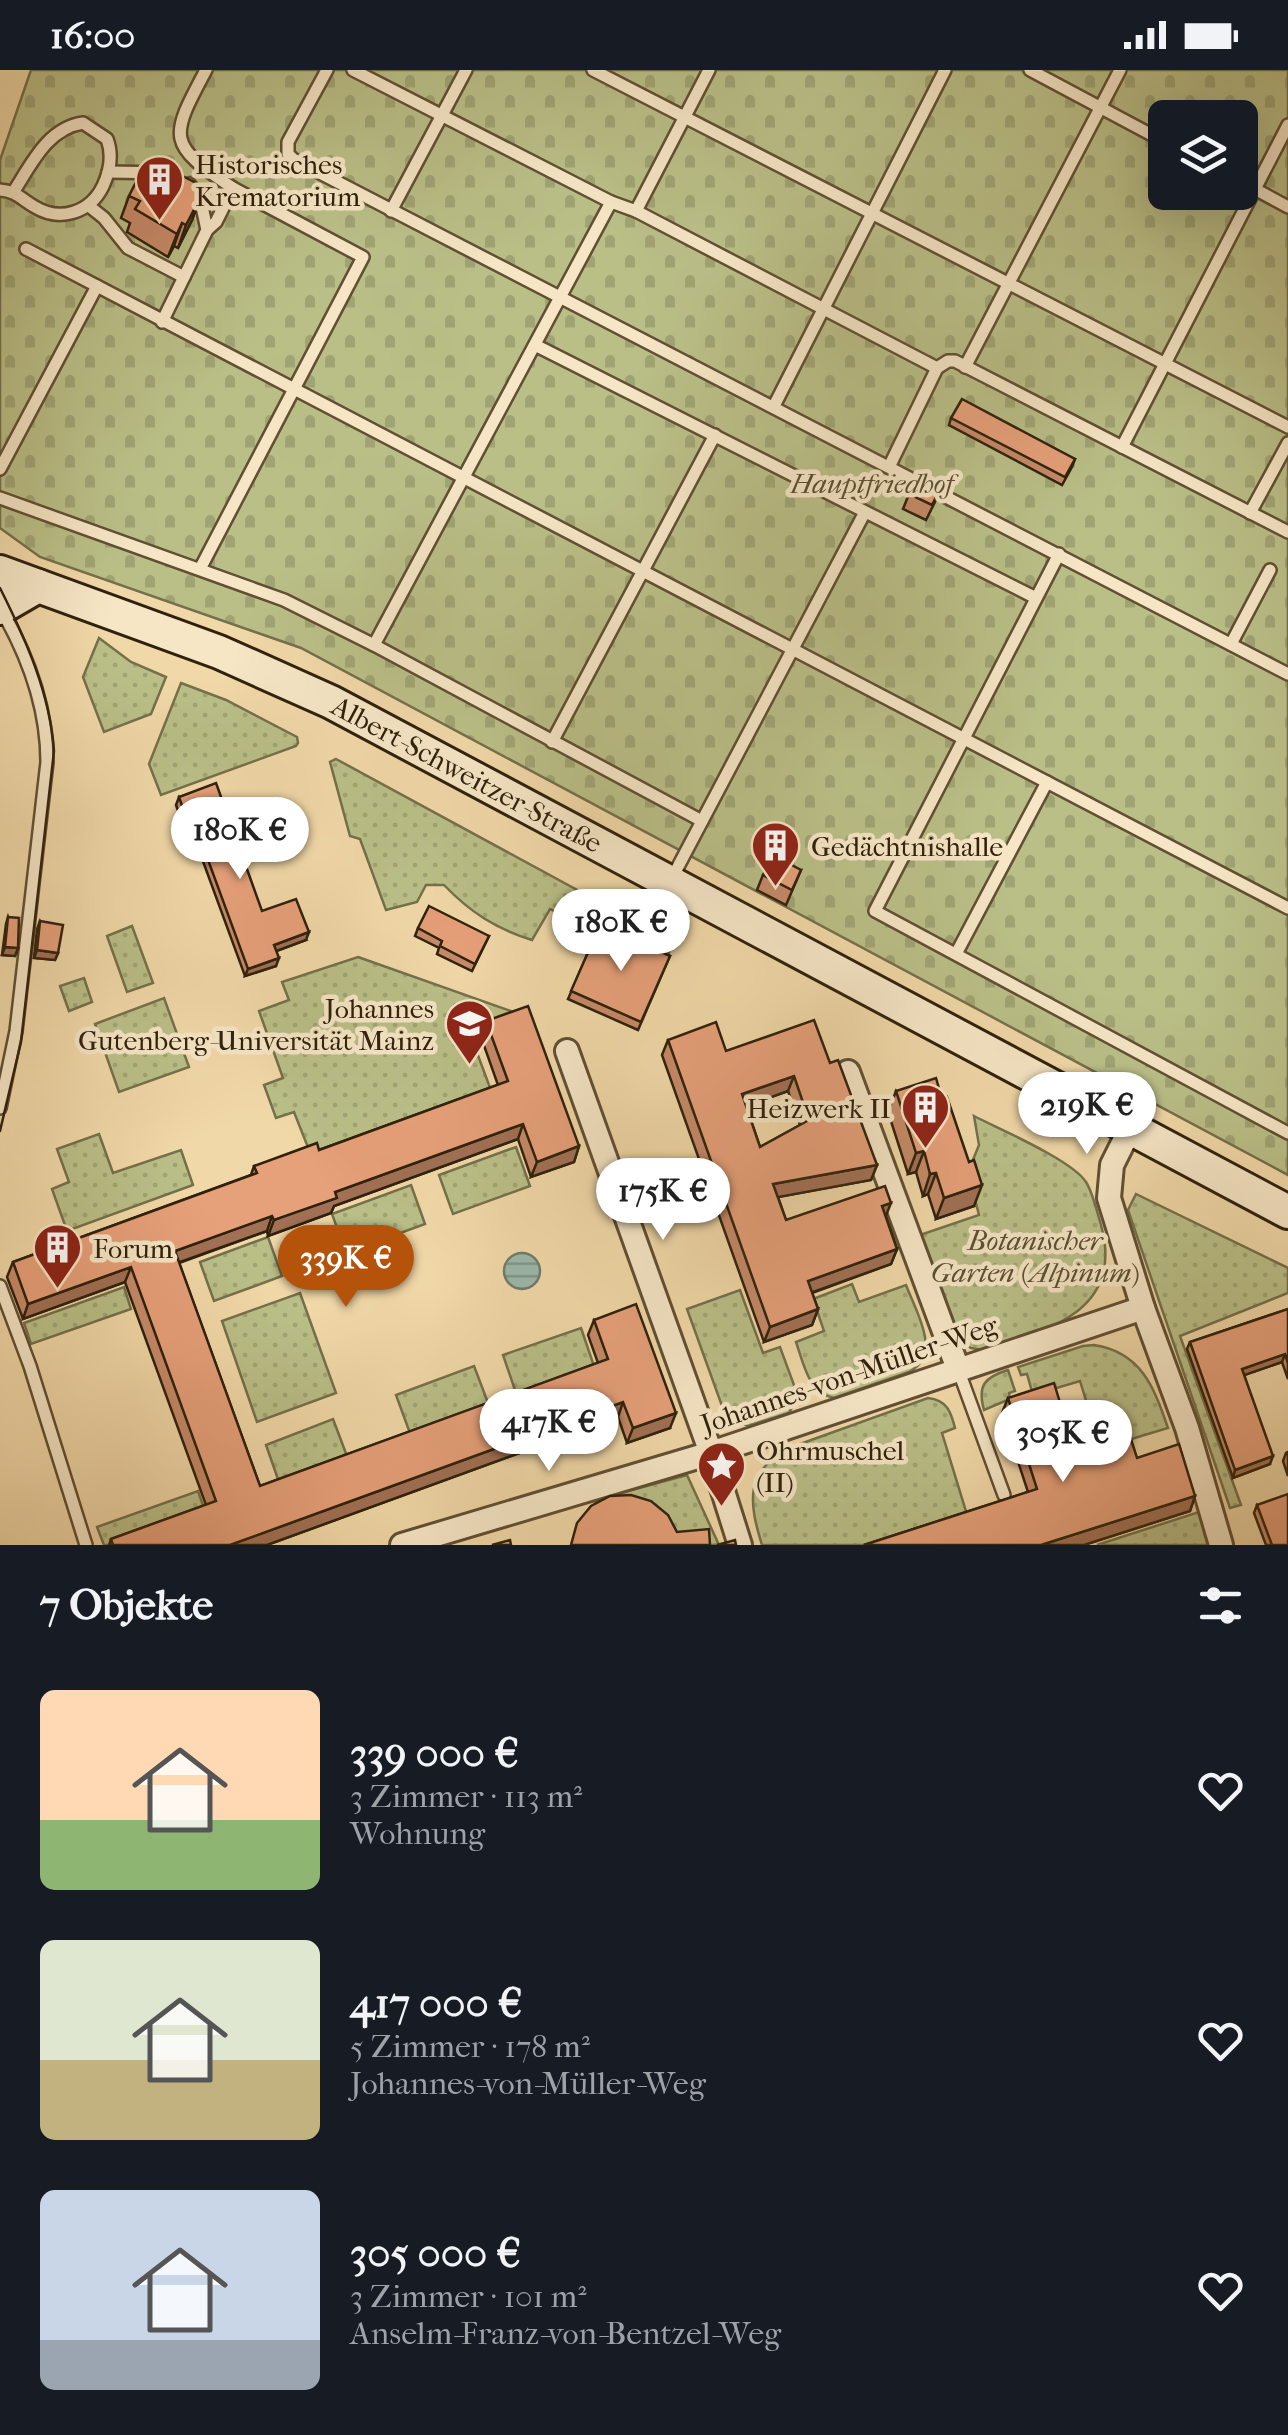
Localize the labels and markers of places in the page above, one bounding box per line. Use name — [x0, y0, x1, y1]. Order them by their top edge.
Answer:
place label: Historisches Krematorium — [195, 148, 361, 213]
building icon: Historisches Krematorium — [134, 154, 186, 222]
pin: 180K € — [159, 797, 321, 882]
building icon: Gedächtnishalle — [750, 820, 802, 888]
place label: Gedächtnishalle — [811, 830, 1003, 863]
pin: 180K € — [540, 889, 702, 974]
place label: Johannes Gutenberg-Universität Mainz — [78, 992, 434, 1057]
school or university icon: Johannes Gutenberg-Universität Mainz — [443, 998, 495, 1066]
pin: 219K € — [1006, 1072, 1168, 1157]
building icon: Heizwerk II — [900, 1082, 952, 1150]
place label: Heizwerk II — [747, 1092, 891, 1125]
pin: 175K € — [582, 1158, 744, 1243]
building icon: Forum — [32, 1222, 84, 1290]
pin: 339K € — [265, 1225, 427, 1310]
place label: Forum — [93, 1232, 174, 1265]
pin: 417K € — [468, 1389, 630, 1474]
pin: 305K € — [982, 1400, 1144, 1485]
place label: Ohrmuschel (II) — [756, 1434, 905, 1499]
place icon: Ohrmuschel (II) — [695, 1440, 747, 1508]

